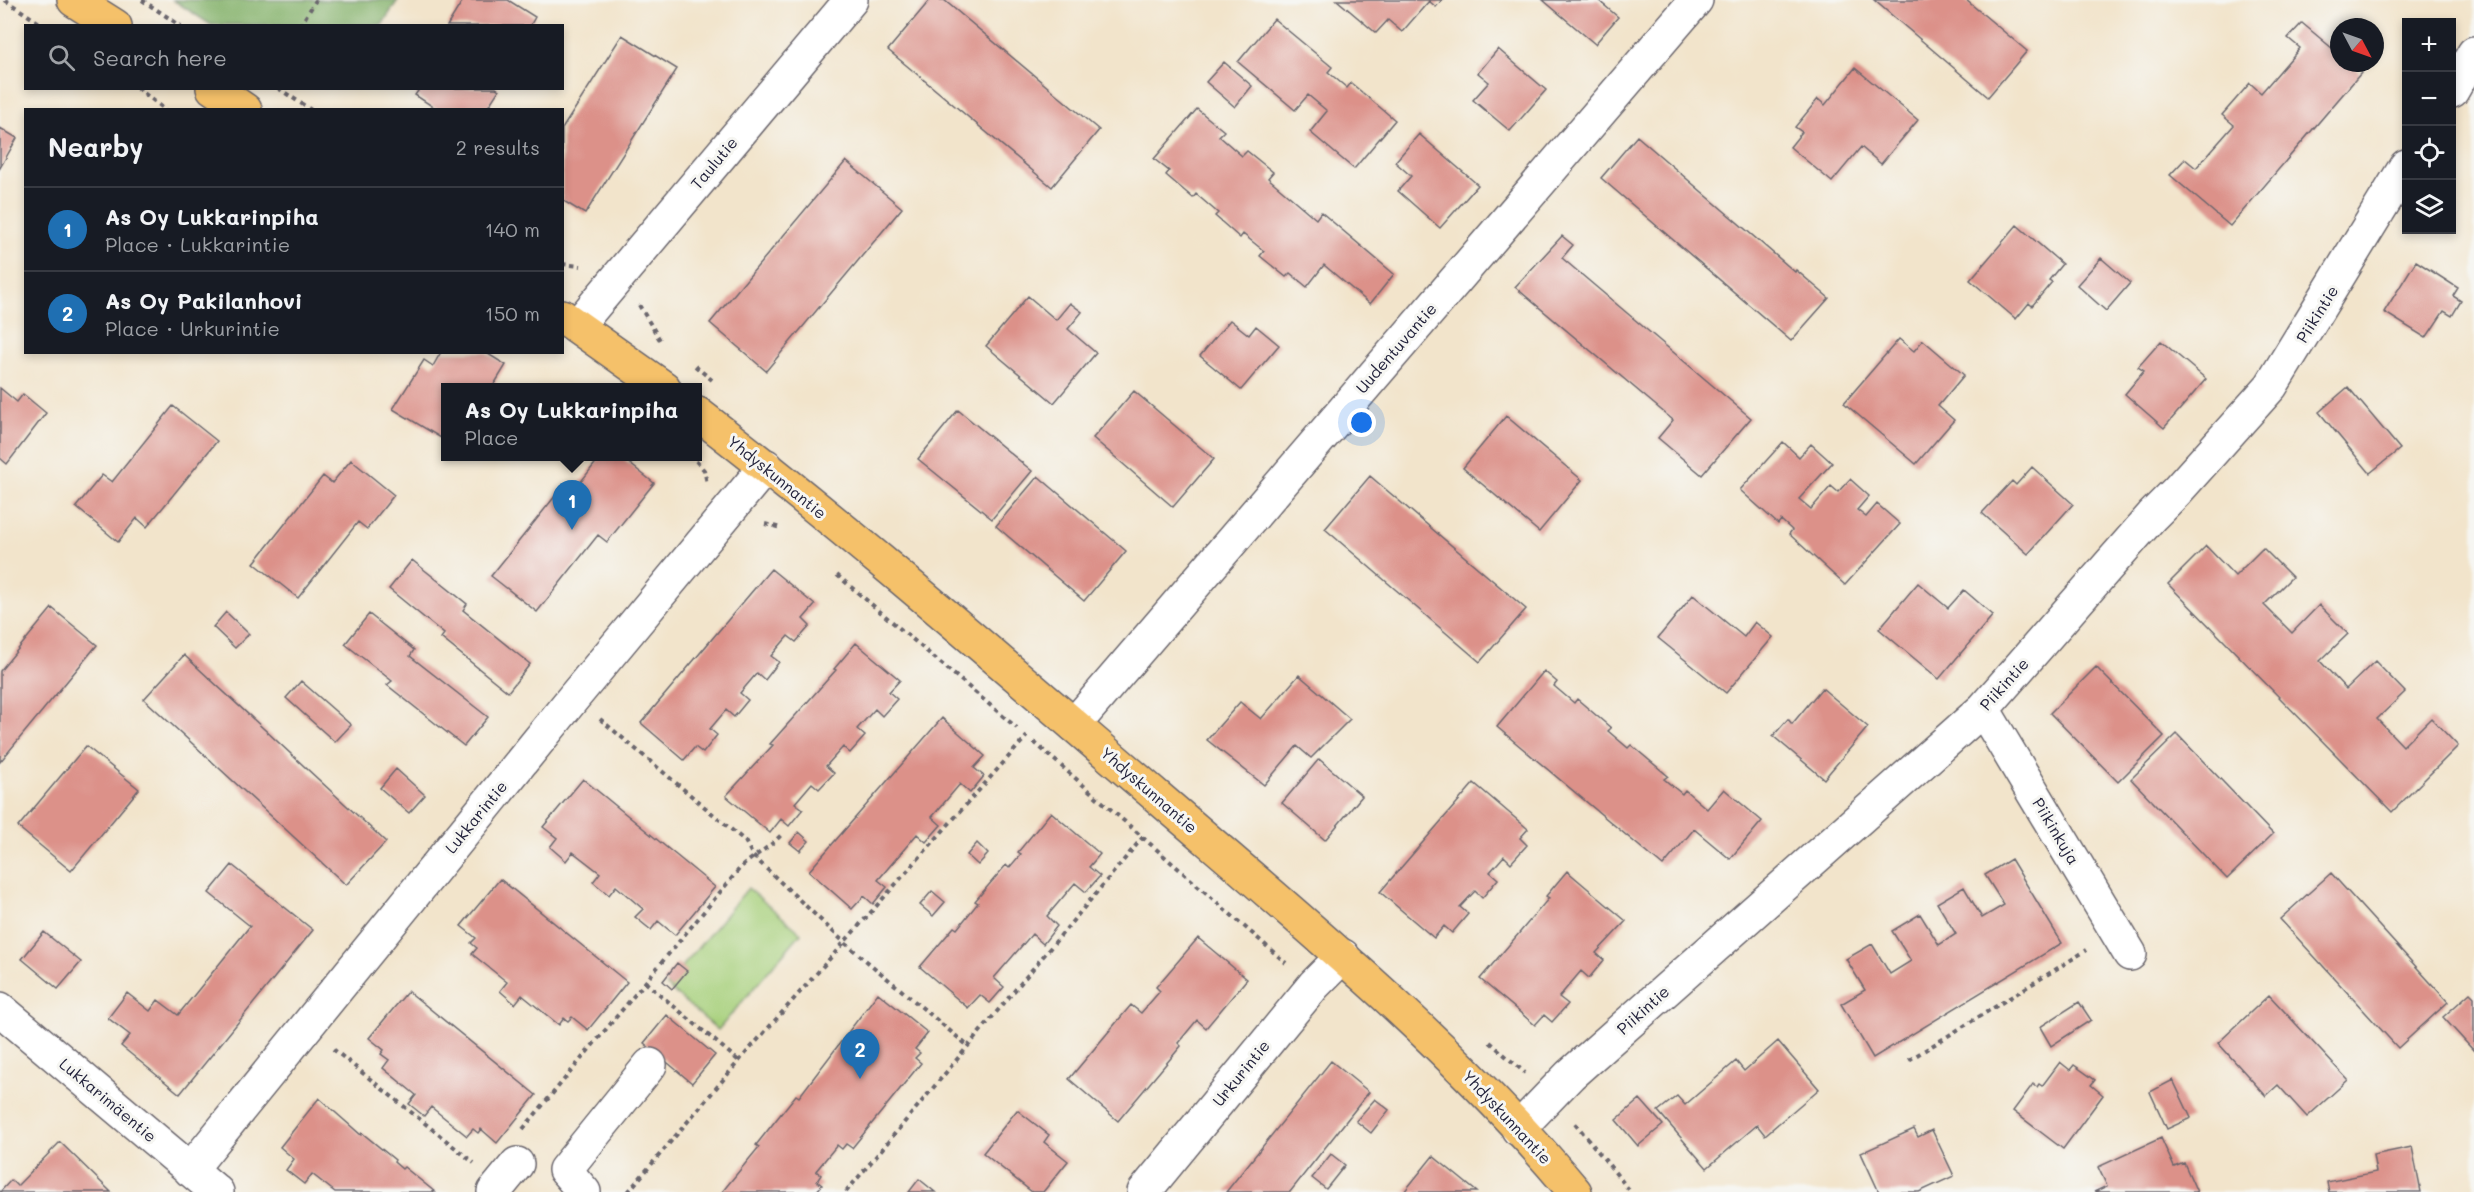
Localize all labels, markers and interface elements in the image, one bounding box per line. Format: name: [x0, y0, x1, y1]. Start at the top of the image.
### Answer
north arrow: [2330, 18, 2384, 72]
map controls: [2402, 18, 2456, 234]
button: +: [2402, 18, 2456, 72]
search box: [24, 24, 564, 90]
icon: search: [45, 41, 78, 74]
text: Search here: [93, 43, 227, 72]
button: −: [2402, 72, 2456, 126]
button: locate: [2402, 126, 2456, 180]
text: Nearby: [48, 130, 143, 164]
street label: Taulutie: [686, 132, 742, 193]
text: 2 results: [456, 134, 540, 160]
button: layers: [2402, 180, 2456, 234]
text: As Oy Lukkarinpiha: [105, 202, 319, 231]
text: 1: [63, 216, 72, 242]
text: 140 m: [485, 216, 540, 242]
text: Place · Lukkarintie: [105, 231, 290, 257]
street label: Piikintie: [2291, 281, 2342, 346]
text: As Oy Pakilanhovi: [105, 286, 302, 315]
street label: Uudentuvantie: [1351, 298, 1441, 397]
text: 2: [62, 300, 73, 326]
text: 150 m: [485, 300, 540, 326]
text: Place · Urkurintie: [105, 315, 280, 341]
popup: [441, 383, 702, 461]
text: As Oy Lukkarinpiha: [465, 395, 678, 424]
your location: [1347, 408, 1376, 437]
text: Place: [465, 424, 518, 450]
street label: Yhdyskunnantie: [724, 430, 831, 523]
pin: 1: [552, 480, 592, 530]
street label: Piikintie: [1975, 653, 2033, 714]
street label: Yhdyskunnantie: [1097, 742, 1202, 837]
street label: Lukkarintie: [440, 776, 511, 857]
street label: Piikinkuja: [2028, 793, 2085, 868]
street label: Piikintie: [1612, 981, 1673, 1039]
pin: 2: [840, 1030, 880, 1079]
street label: Urkurintie: [1207, 1035, 1274, 1110]
street label: Lukkarimäentie: [55, 1053, 161, 1146]
street label: Yhdyskunnantie: [1458, 1065, 1556, 1168]

